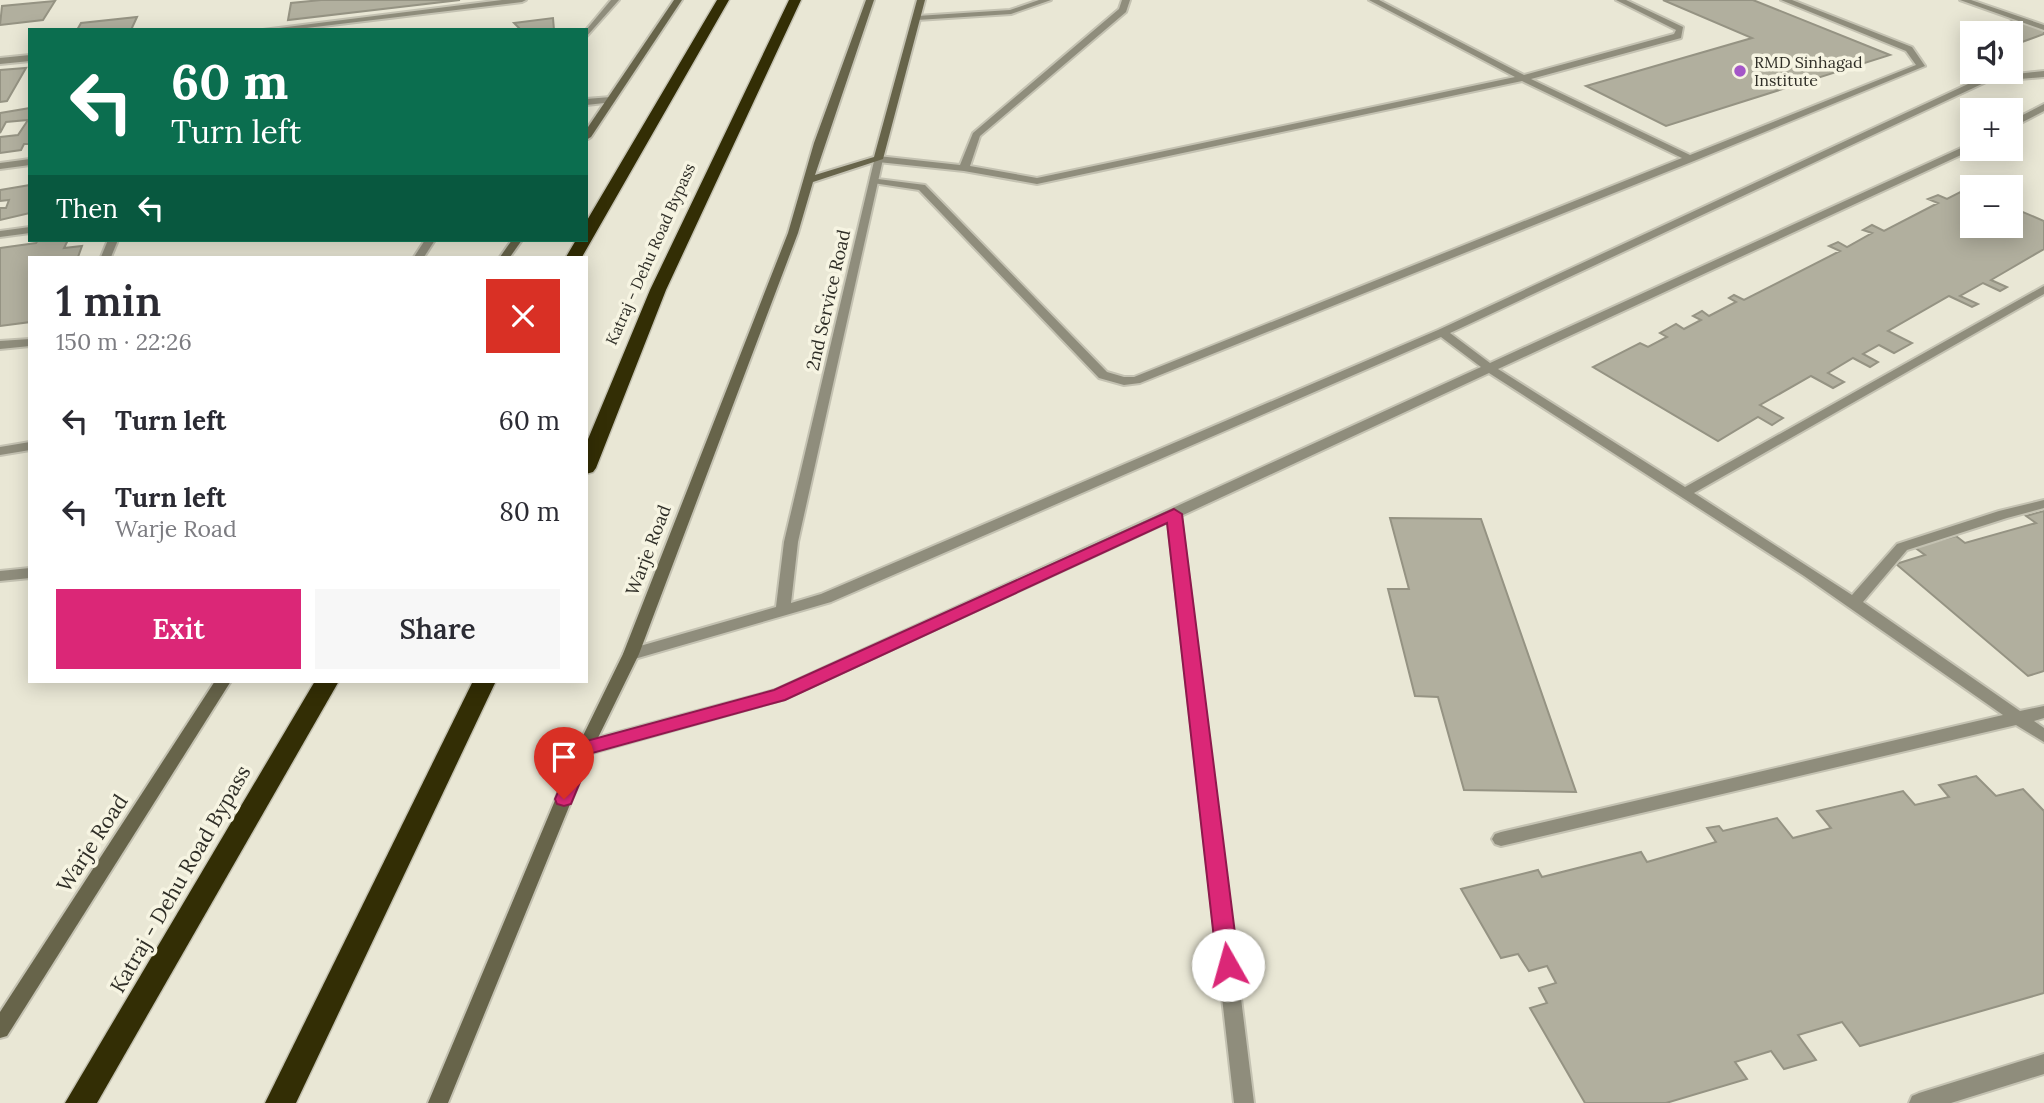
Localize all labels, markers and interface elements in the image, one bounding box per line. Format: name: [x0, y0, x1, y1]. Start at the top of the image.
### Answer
map controls: [1960, 21, 2023, 238]
button: sound: [1960, 21, 2023, 84]
text: 60 m: [171, 50, 288, 112]
place label: RMD Sinhagad Institute: [1754, 52, 1863, 90]
icon: left: [56, 56, 147, 147]
marker: RMD Sinhagad Institute: [1732, 63, 1748, 79]
button: +: [1960, 98, 2023, 161]
text: Turn left: [171, 111, 301, 152]
street label: Katraj - Dehu Road Bypass: [601, 160, 699, 348]
button: −: [1960, 175, 2023, 238]
icon: left: [132, 189, 170, 227]
text: Then: [56, 192, 118, 225]
street label: 2nd Service Road: [801, 227, 855, 373]
text: 1 min: [56, 274, 161, 328]
button: close: [486, 279, 560, 353]
text: 150 m · 22:26: [56, 327, 192, 356]
icon: left: [56, 402, 94, 440]
text: Turn left: [115, 404, 226, 437]
text: 60 m: [499, 404, 560, 437]
text: Turn left: [115, 481, 226, 514]
icon: left: [56, 493, 94, 531]
text: 80 m: [499, 495, 560, 528]
street label: Warje Road: [620, 501, 676, 599]
text: Warje Road: [115, 514, 237, 543]
button: Exit: [56, 589, 301, 669]
button: Share: [315, 589, 560, 669]
pin: [534, 727, 594, 799]
icon: arrive: [545, 738, 583, 776]
street label: Katraj - Dehu Road Bypass: [104, 760, 256, 998]
street label: Warje Road: [50, 789, 134, 897]
position arrow: [1191, 928, 1265, 1002]

